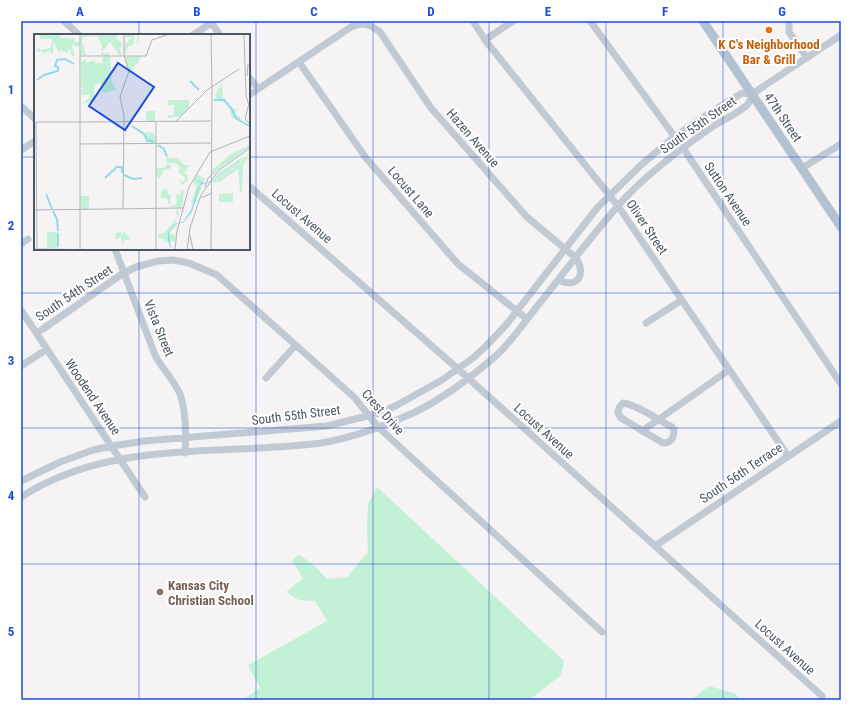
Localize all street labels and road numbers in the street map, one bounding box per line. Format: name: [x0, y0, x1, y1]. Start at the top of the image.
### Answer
street label: 47th Street: [761, 89, 805, 145]
street label: South 55th Street: [657, 93, 739, 157]
street label: Hazen Avenue: [443, 106, 503, 170]
street label: Sutton Avenue: [701, 159, 755, 229]
street label: Locust Lane: [385, 163, 437, 221]
street label: Locust Avenue: [269, 186, 335, 246]
street label: Oliver Street: [623, 197, 671, 257]
street label: South 54th Street: [33, 262, 115, 324]
street label: Vista Street: [141, 298, 177, 359]
street label: Woodend Avenue: [62, 356, 124, 438]
street label: Crest Drive: [359, 386, 407, 438]
street label: Locust Avenue: [511, 400, 577, 462]
street label: South 55th Street: [251, 402, 341, 428]
street label: South 56th Terrace: [697, 440, 785, 506]
street label: Locust Avenue: [752, 616, 818, 678]

